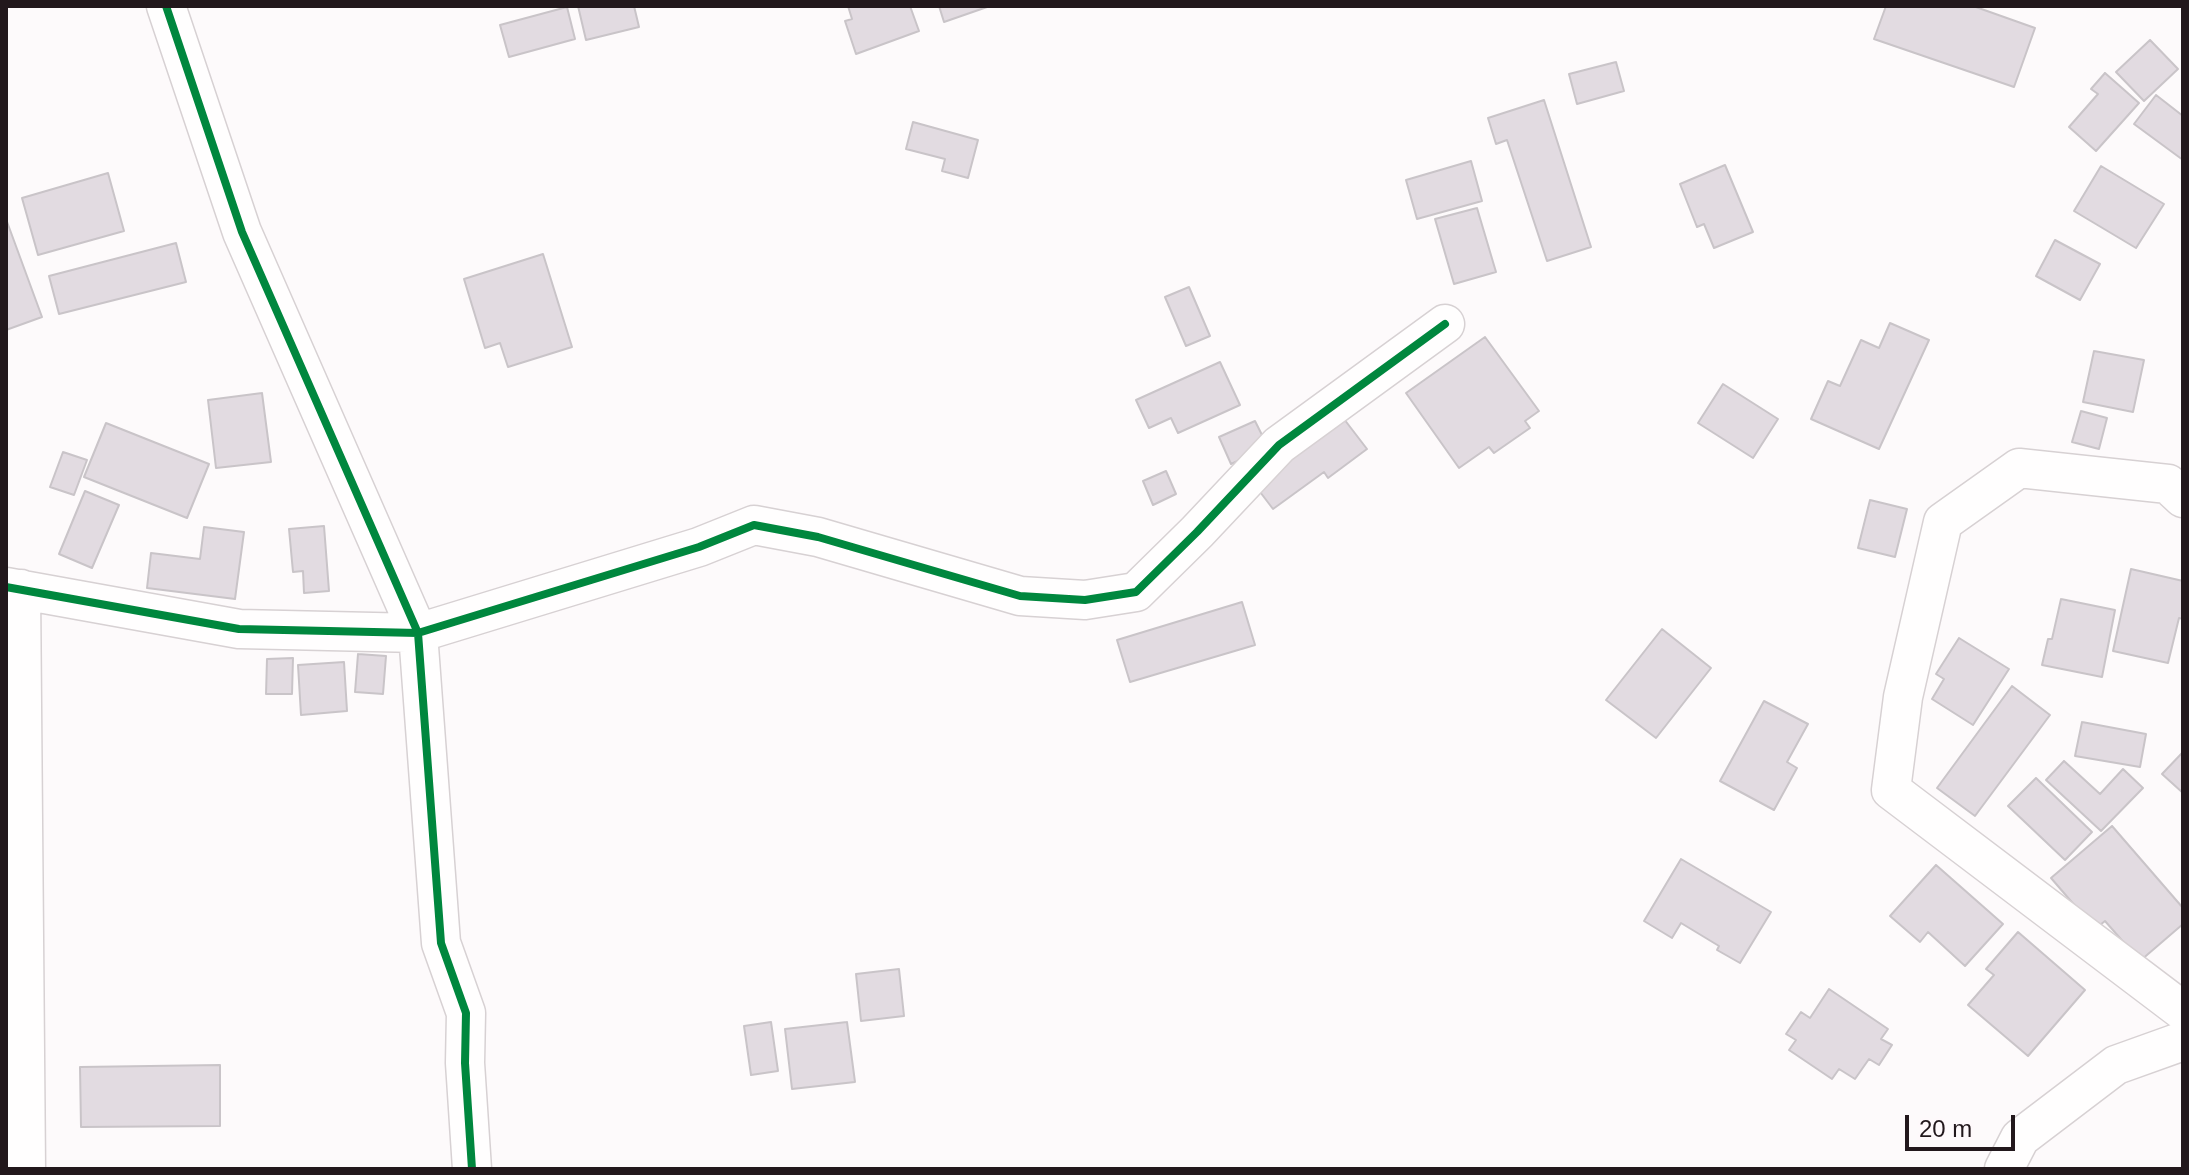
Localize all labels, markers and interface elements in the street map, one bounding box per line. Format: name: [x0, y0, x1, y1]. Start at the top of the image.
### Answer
scale bar: [1909, 1099, 2019, 1149]
text: 20 m: [1919, 1115, 1972, 1142]

